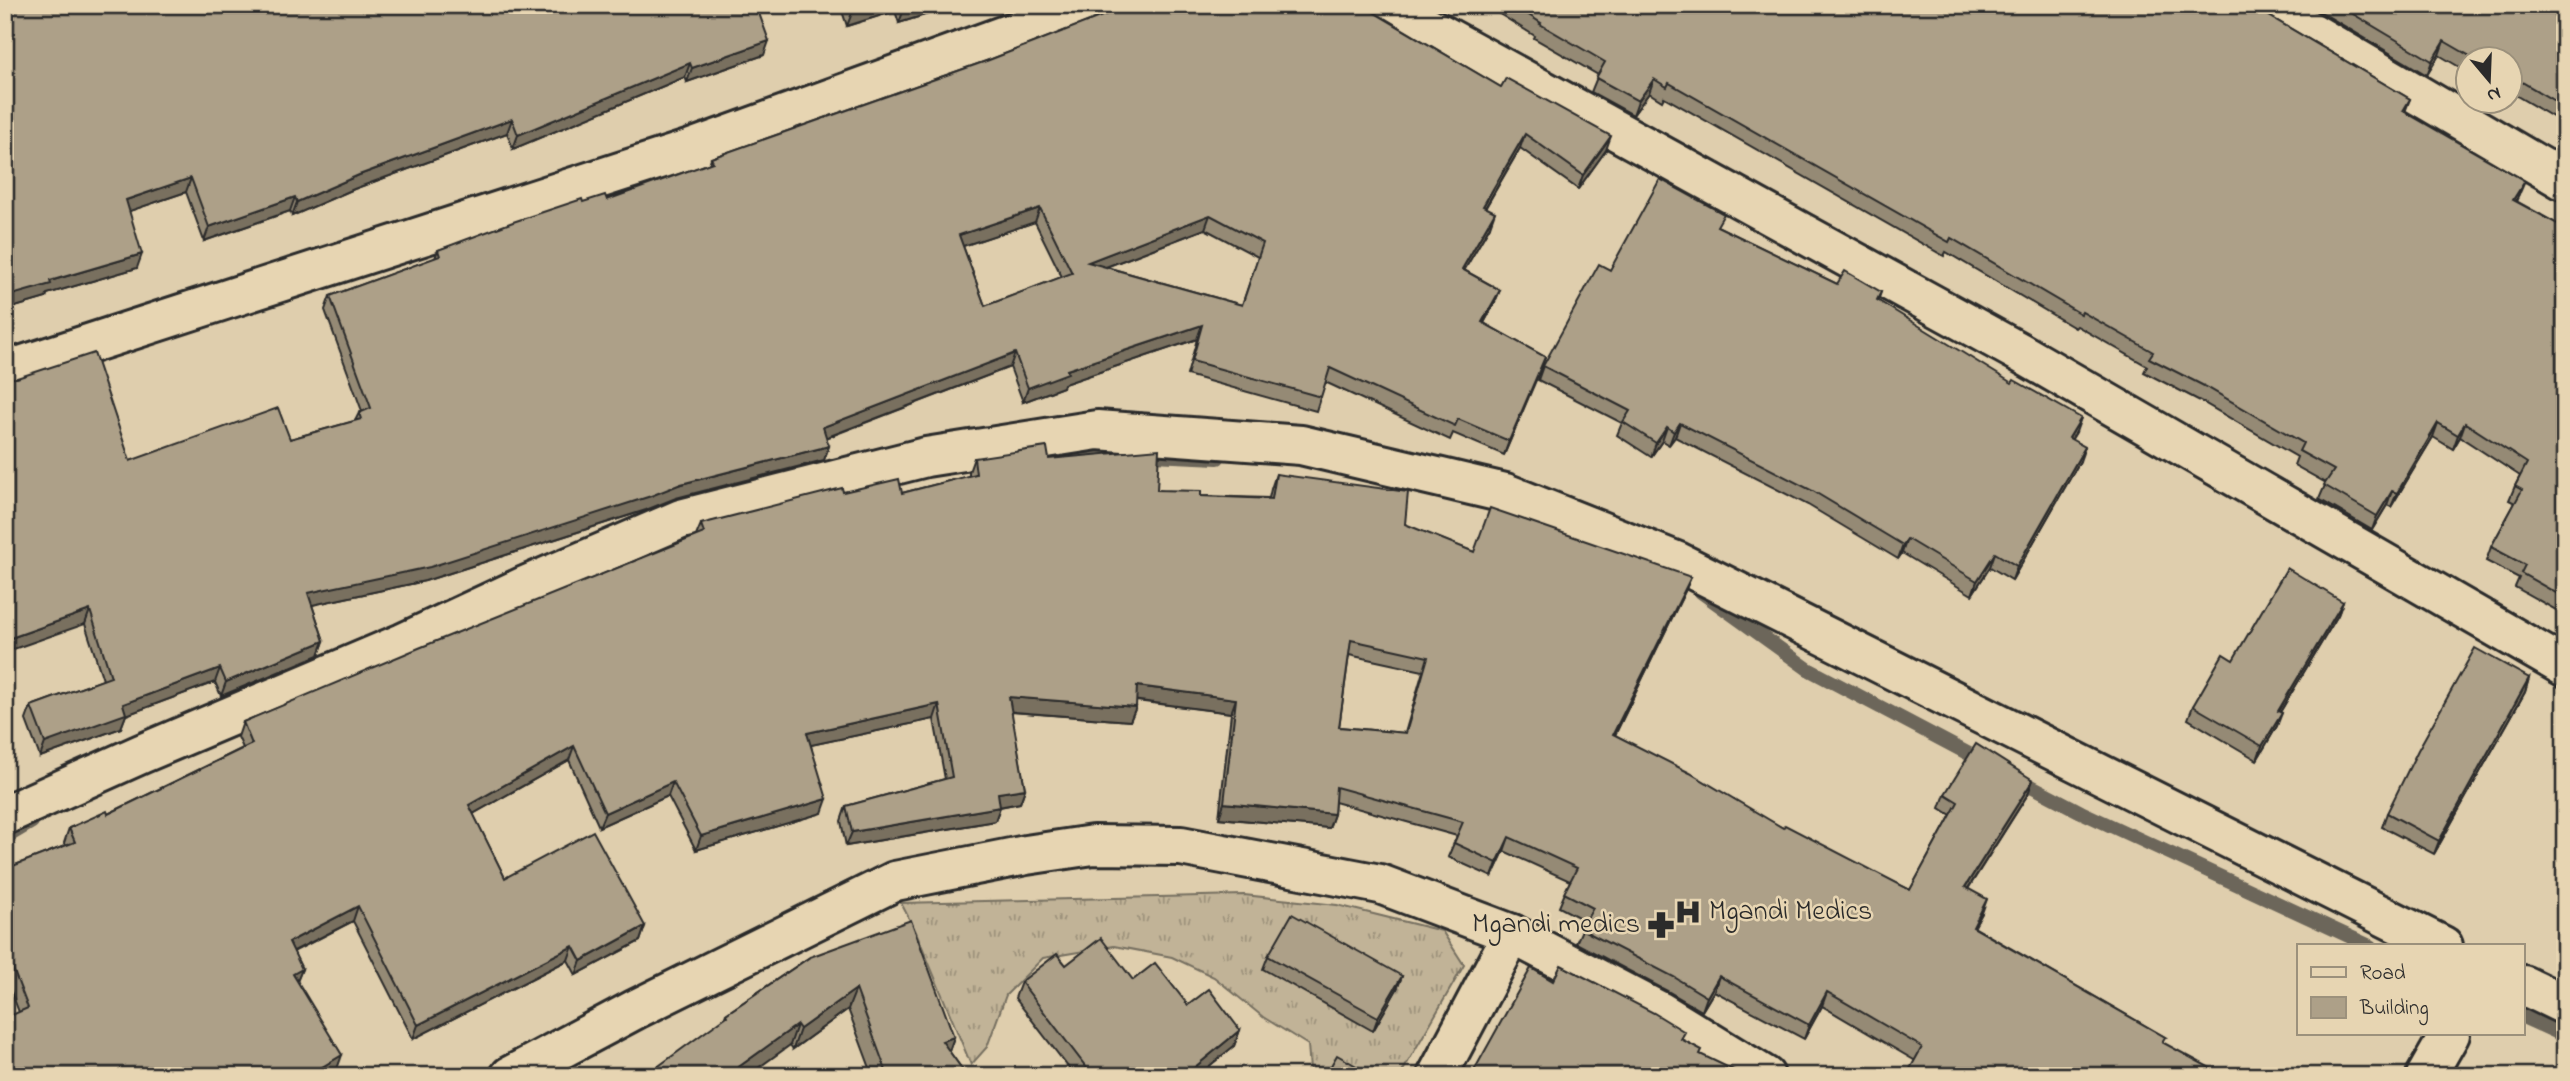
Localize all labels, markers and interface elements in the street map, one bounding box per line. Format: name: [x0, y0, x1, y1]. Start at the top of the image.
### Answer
north arrow: [2454, 46, 2524, 116]
text: N: [2483, 79, 2504, 109]
place label: Mgandi Medics: [1709, 892, 1872, 933]
hospital icon: Mgandi Medics: [1673, 897, 1703, 927]
place label: Mgandi medics: [1472, 905, 1640, 946]
pharmacy icon: Mgandi medics: [1646, 910, 1676, 940]
legend: [2297, 944, 2524, 1036]
text: Road: [2360, 959, 2406, 989]
text: Building: [2359, 994, 2429, 1026]

